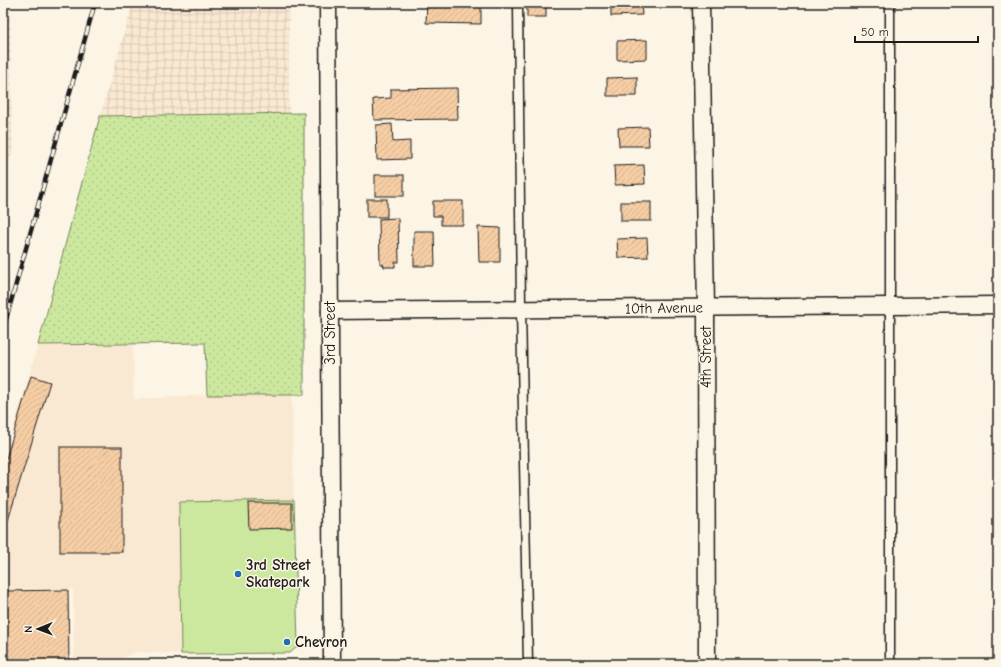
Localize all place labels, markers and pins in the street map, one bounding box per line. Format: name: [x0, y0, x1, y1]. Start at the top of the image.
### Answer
place label: 3rd Street Skatepark: [246, 556, 312, 591]
marker: 3rd Street Skatepark: [233, 569, 243, 579]
place label: Chevron: [295, 633, 347, 651]
marker: Chevron: [282, 637, 292, 647]

